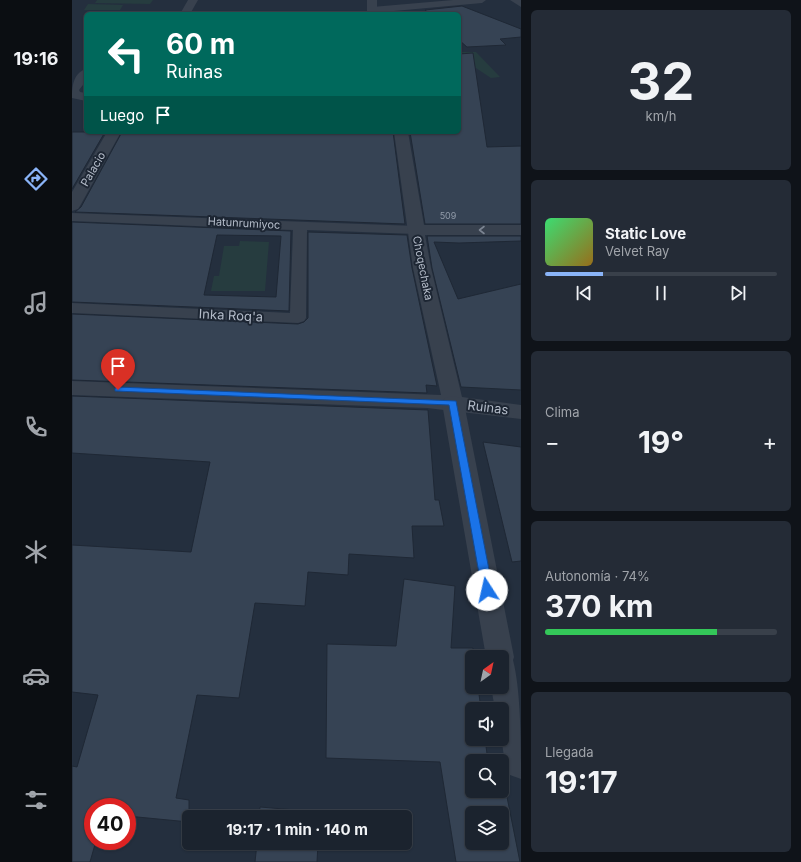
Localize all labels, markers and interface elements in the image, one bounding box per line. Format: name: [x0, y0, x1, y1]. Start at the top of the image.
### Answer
text: 60 m: [166, 27, 235, 61]
icon: left: [100, 28, 152, 80]
text: 19:16: [14, 48, 58, 69]
text: 32: [628, 50, 694, 113]
text: Ruinas: [166, 61, 223, 82]
icon: arrive: [152, 104, 174, 126]
text: Luego: [100, 106, 144, 125]
text: km/h: [646, 108, 676, 124]
street label: Palacio: [78, 149, 109, 189]
icon: directions: [22, 165, 50, 193]
house number: 509: [440, 210, 457, 221]
street label: Hatunrumiyoc: [207, 214, 281, 232]
text: Static Love: [605, 224, 686, 243]
one-way arrow: [479, 226, 485, 234]
street label: Choqechaka: [410, 235, 436, 301]
text: Velvet Ray: [605, 243, 669, 259]
icon: previous: [573, 282, 595, 304]
icon: pause: [650, 282, 672, 304]
icon: next: [727, 282, 749, 304]
icon: music: [22, 289, 50, 317]
street label: Inka Roq'a: [198, 305, 264, 325]
pin: [101, 349, 135, 390]
icon: arrive: [107, 355, 129, 377]
street label: Ruinas: [467, 397, 509, 417]
text: Clima: [545, 404, 579, 420]
icon: phone: [22, 413, 50, 441]
text: 19°: [638, 424, 684, 460]
text: −: [545, 429, 560, 455]
text: +: [762, 429, 777, 455]
icon: climate: [22, 538, 50, 566]
text: Autonomía · 74%: [545, 568, 650, 584]
position arrow: [466, 569, 508, 611]
text: 370 km: [545, 588, 653, 624]
north arrow: [465, 650, 509, 694]
map controls: [465, 650, 509, 850]
icon: car: [22, 662, 50, 690]
button: sound: [465, 702, 509, 746]
text: Llegada: [545, 744, 594, 760]
button: search: [465, 754, 509, 798]
text: 19:17: [545, 764, 618, 800]
icon: filters: [22, 786, 50, 814]
speed limit sign: 40: [84, 798, 136, 850]
button: layers: [465, 806, 509, 850]
text: 19:17 · 1 min · 140 m: [226, 820, 368, 839]

